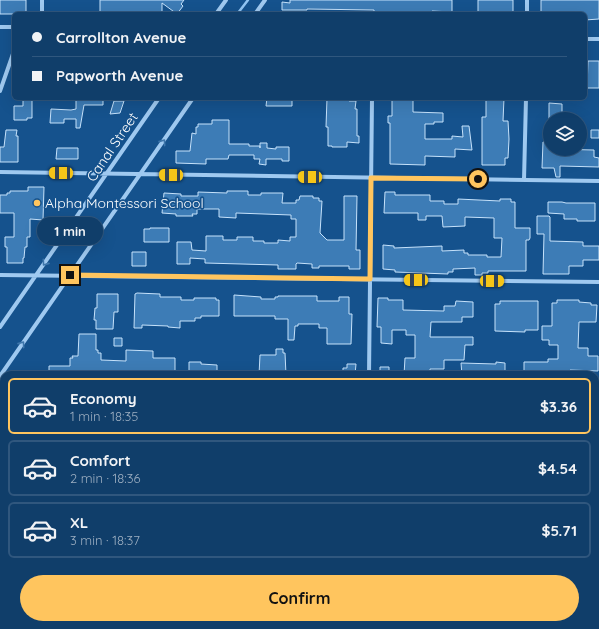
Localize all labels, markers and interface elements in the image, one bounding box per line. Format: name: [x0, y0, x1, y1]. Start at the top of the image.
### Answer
text: Carrollton Avenue: [56, 28, 186, 47]
text: Papworth Avenue: [56, 66, 183, 85]
street label: Canal Street: [82, 109, 142, 185]
map controls: [543, 112, 587, 156]
button: layers: [543, 112, 587, 156]
one-way arrow: [158, 139, 165, 146]
car: [49, 167, 73, 179]
car: [159, 169, 183, 181]
route start: [469, 170, 487, 188]
car: [298, 171, 322, 183]
place label: Alpha Montessori School: [45, 194, 204, 212]
marker: Alpha Montessori School: [32, 198, 42, 208]
callout: 1 min: [37, 217, 103, 245]
text: 1 min: [54, 223, 86, 239]
one-way arrow: [43, 259, 50, 266]
route end: [61, 266, 79, 284]
car: [404, 274, 428, 286]
car: [480, 275, 504, 287]
one-way arrow: [17, 341, 25, 348]
icon: car: [22, 388, 58, 424]
text: Economy: [70, 389, 137, 408]
text: $3.36: [540, 397, 577, 416]
text: 1 min · 18:35: [70, 408, 138, 424]
icon: car: [22, 450, 58, 486]
text: Comfort: [70, 451, 131, 470]
text: $4.54: [538, 459, 577, 478]
text: 2 min · 18:36: [70, 470, 141, 486]
icon: car: [22, 512, 58, 548]
text: XL: [70, 513, 88, 532]
text: $5.71: [542, 521, 577, 540]
text: 3 min · 18:37: [70, 532, 140, 548]
button: Confirm: [20, 575, 579, 621]

